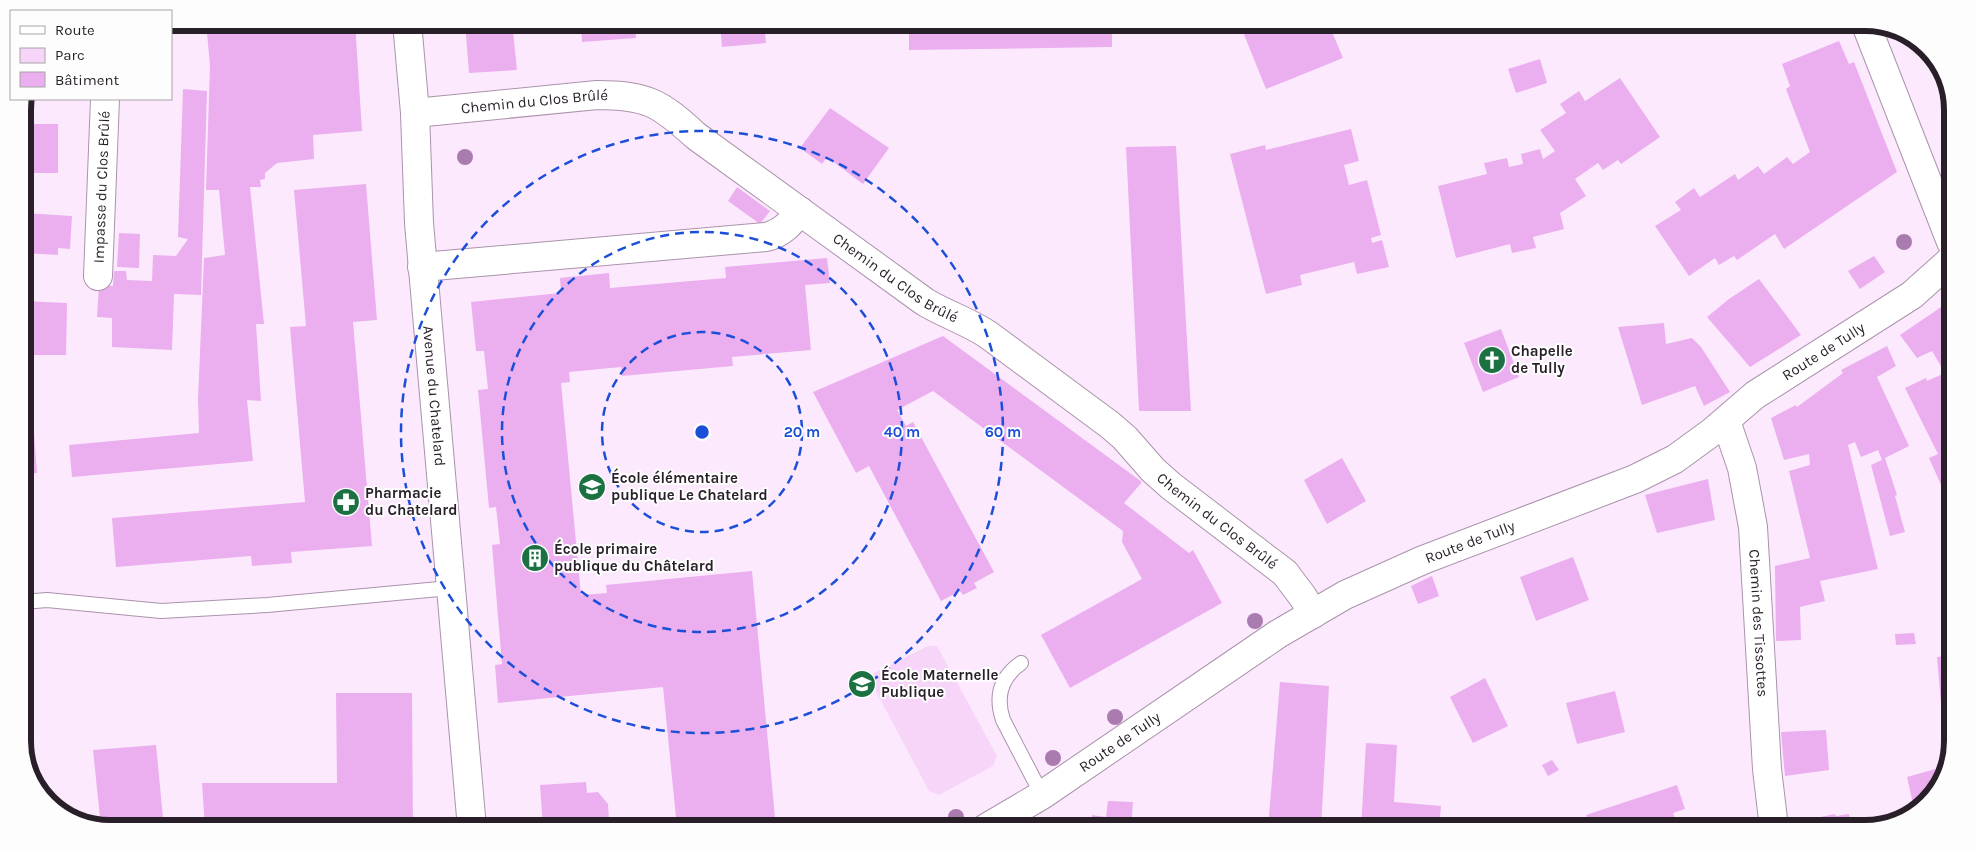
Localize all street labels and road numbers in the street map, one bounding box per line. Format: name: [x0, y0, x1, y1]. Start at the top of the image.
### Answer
street label: Chemin du Clos Brûlé: [460, 86, 608, 117]
street label: Impasse du Clos Brûlé: [90, 110, 114, 264]
street label: Chemin du Clos Brûlé: [829, 229, 961, 326]
street label: Route de Tully: [1779, 318, 1868, 384]
street label: Avenue du Chatelard: [419, 325, 449, 467]
street label: Chemin du Clos Brûlé: [1153, 469, 1281, 573]
street label: Route de Tully: [1423, 517, 1517, 567]
street label: Chemin des Tissottes: [1745, 549, 1772, 698]
street label: Route de Tully: [1076, 708, 1164, 776]

